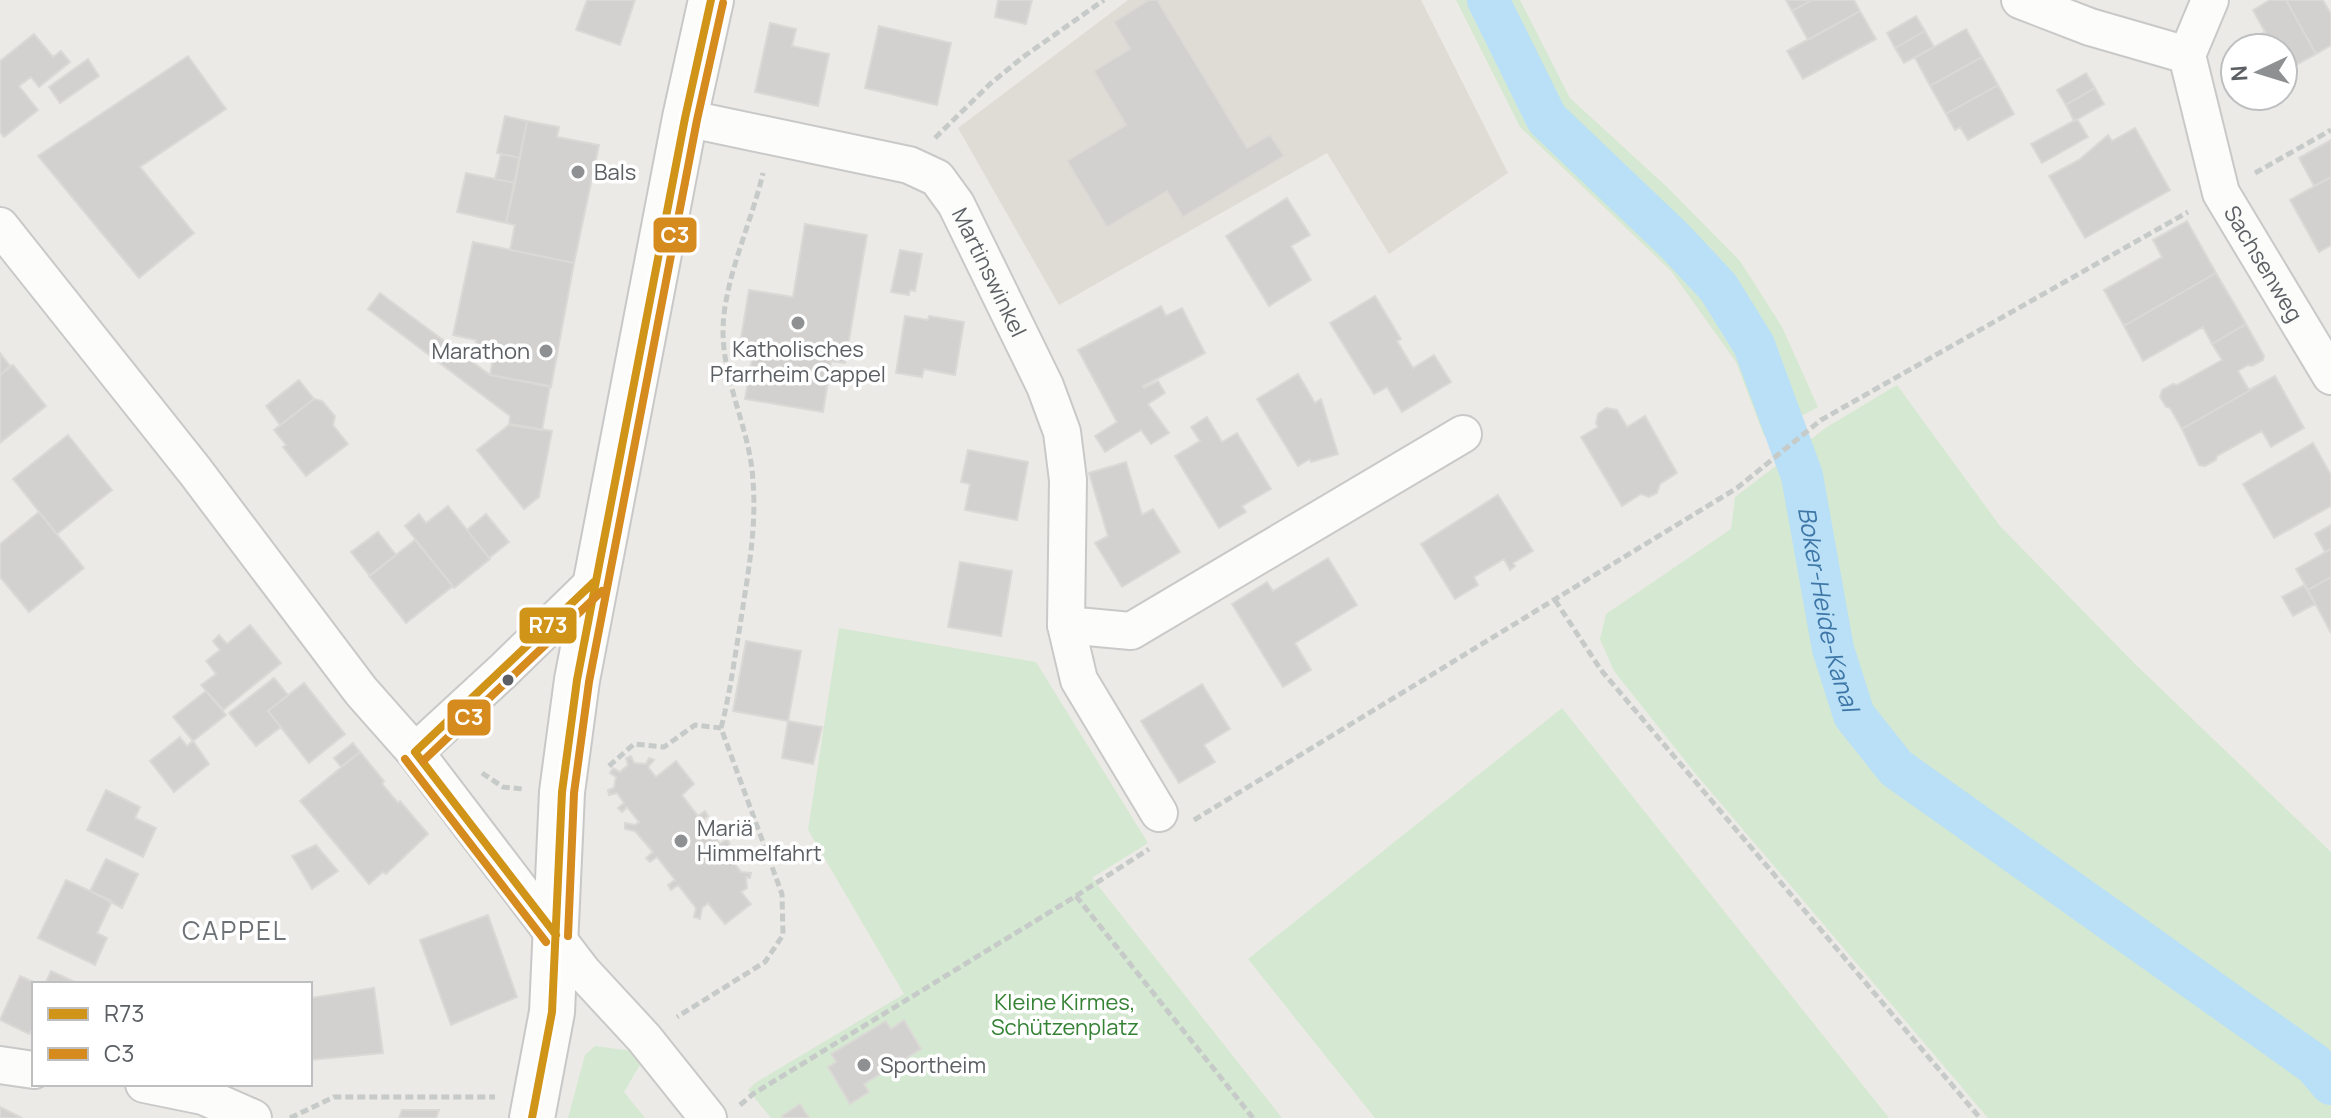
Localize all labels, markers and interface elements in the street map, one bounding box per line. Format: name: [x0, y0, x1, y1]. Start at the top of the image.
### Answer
north arrow: [2219, 32, 2299, 112]
text: N: [2224, 64, 2255, 82]
place label: Bals: [594, 157, 636, 187]
marker: Bals: [569, 163, 587, 181]
street label: Sachsenweg: [2217, 200, 2310, 327]
street label: Martinswinkel: [945, 203, 1034, 342]
line badge: C3: [652, 216, 698, 254]
text: C3: [660, 220, 690, 250]
marker: Katholisches Pfarrheim Cappel: [789, 314, 807, 332]
place label: Katholisches Pfarrheim Cappel: [710, 334, 886, 389]
place label: Marathon: [432, 336, 530, 366]
marker: Marathon: [537, 342, 555, 360]
water label: Boker-Heide-Kanal: [1791, 504, 1869, 718]
line badge: R73: [518, 606, 578, 645]
text: R73: [528, 610, 568, 640]
unlabelled marker: [500, 672, 516, 688]
line badge: C3: [446, 698, 492, 737]
text: C3: [454, 702, 484, 732]
place label: Mariä Himmelfahrt: [697, 813, 822, 868]
marker: Mariä Himmelfahrt: [672, 832, 690, 850]
district label: CAPPEL: [182, 912, 288, 948]
legend: [32, 982, 312, 1086]
park label: Kleine Kirmes, Schützenplatz: [991, 987, 1139, 1042]
text: R73: [104, 996, 144, 1029]
text: C3: [104, 1036, 134, 1069]
place label: Sportheim: [880, 1050, 986, 1080]
marker: Sportheim: [855, 1056, 873, 1074]

